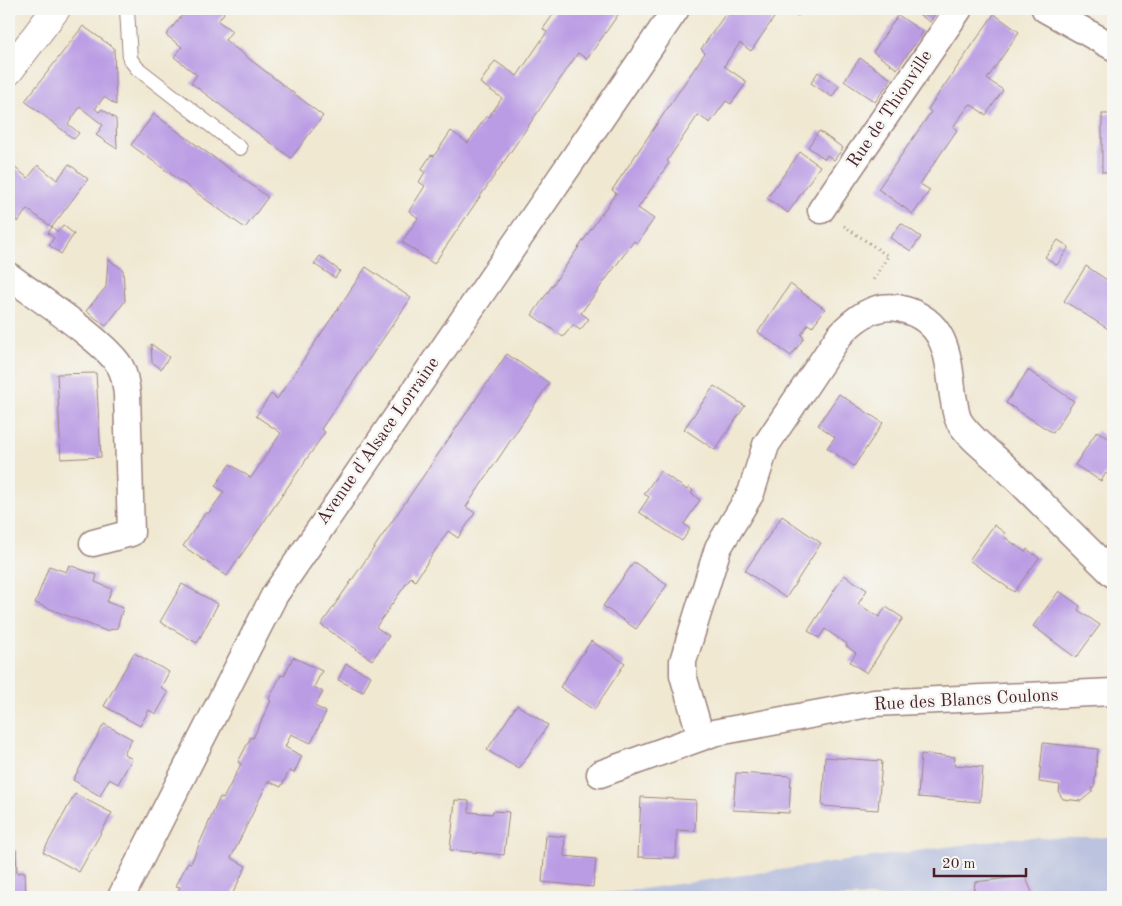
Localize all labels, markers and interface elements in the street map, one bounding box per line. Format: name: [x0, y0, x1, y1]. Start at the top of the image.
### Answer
street label: Rue de Thionville: [844, 47, 936, 171]
street label: Avenue d'Alsace Lorraine: [313, 354, 443, 528]
street label: Rue des Blancs Coulons: [873, 686, 1059, 714]
scale bar: [934, 846, 1027, 878]
text: 20 m: [942, 857, 976, 872]

